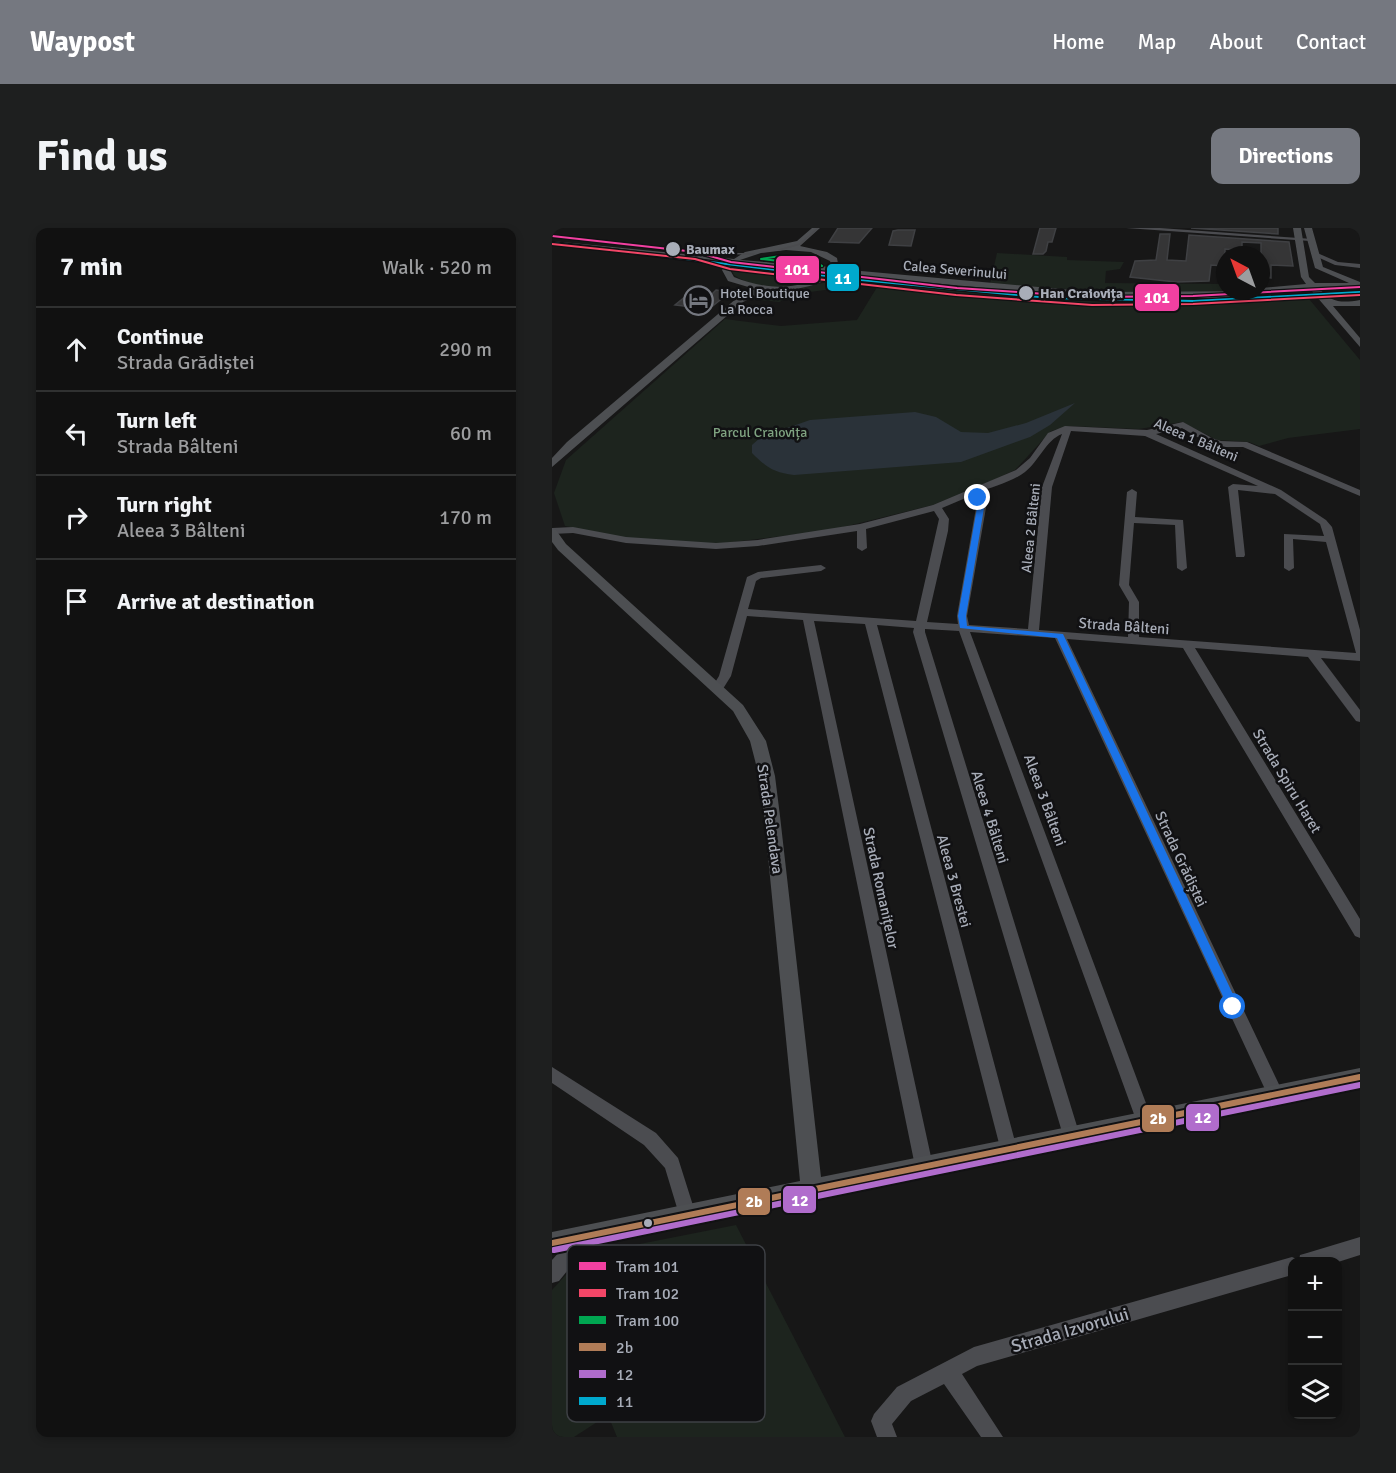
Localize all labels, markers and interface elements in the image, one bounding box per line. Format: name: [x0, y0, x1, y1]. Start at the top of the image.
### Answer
text: Waypost: [30, 25, 135, 59]
text: Home: [1052, 29, 1105, 55]
text: Map: [1138, 29, 1176, 55]
text: About: [1209, 29, 1263, 55]
text: Contact: [1296, 29, 1366, 55]
button: Directions: [1211, 128, 1360, 184]
text: Find us: [36, 131, 167, 182]
marker: Baumax: [664, 240, 682, 258]
place label: Baumax: [686, 241, 735, 258]
north arrow: [1216, 246, 1270, 300]
text: 7 min: [60, 251, 123, 283]
text: Walk · 520 m: [382, 255, 492, 280]
line badge: 101: [775, 255, 820, 284]
street label: Calea Severinului: [902, 257, 1008, 283]
text: 101: [784, 260, 810, 280]
line badge: 11: [826, 263, 860, 292]
text: 11: [834, 269, 852, 289]
line badge: 101: [1134, 283, 1180, 312]
marker: Han Craiovița: [1017, 284, 1035, 302]
hotel icon: Hotel Boutique La Rocca: [683, 285, 715, 317]
place label: Hotel Boutique La Rocca: [720, 285, 810, 318]
place label: Han Craiovița: [1040, 285, 1123, 302]
text: 101: [1144, 288, 1170, 308]
text: Continue: [117, 323, 204, 350]
icon: ahead: [60, 333, 93, 366]
text: 290 m: [439, 337, 492, 362]
text: Strada Grădiștei: [117, 350, 255, 375]
text: Turn left: [117, 407, 197, 434]
street label: Aleea 1 Bâlteni: [1151, 415, 1241, 465]
icon: left: [60, 417, 93, 450]
text: 60 m: [450, 421, 492, 446]
park label: Parcul Craiovița: [713, 424, 807, 441]
text: Strada Bâlteni: [117, 434, 238, 459]
street label: Aleea 2 Bâlteni: [1018, 482, 1044, 574]
route end: [964, 484, 990, 510]
text: Turn right: [117, 491, 212, 518]
icon: right: [60, 501, 93, 534]
text: 170 m: [439, 505, 492, 530]
text: Aleea 3 Bâlteni: [117, 518, 245, 543]
icon: arrive: [60, 585, 93, 618]
text: Arrive at destination: [117, 588, 314, 615]
street label: Strada Bâlteni: [1078, 614, 1170, 638]
street label: Strada Spiru Haret: [1249, 726, 1325, 836]
street label: Aleea 3 Bâlteni: [1020, 752, 1070, 848]
street label: Strada Pelendava: [753, 763, 787, 875]
street label: Aleea 4 Bâlteni: [967, 768, 1013, 866]
street label: Strada Grădiștei: [1151, 808, 1211, 910]
street label: Strada Romanițelor: [858, 826, 903, 951]
street label: Aleea 3 Brestei: [933, 833, 975, 929]
route start: [1219, 993, 1245, 1019]
line badge: 12: [1185, 1103, 1220, 1132]
line badge: 2b: [1141, 1104, 1175, 1133]
text: 12: [1194, 1108, 1212, 1128]
text: 2b: [1149, 1109, 1167, 1129]
line badge: 12: [782, 1185, 817, 1214]
line badge: 2b: [737, 1187, 771, 1216]
text: 12: [791, 1191, 809, 1211]
text: 2b: [745, 1192, 763, 1212]
unlabelled marker: [642, 1217, 654, 1229]
legend: [567, 1245, 765, 1422]
text: Tram 101: [616, 1257, 679, 1277]
map controls: [1288, 1257, 1342, 1419]
button: +: [1288, 1257, 1342, 1311]
text: Tram 102: [616, 1284, 679, 1304]
street label: Strada Izvorului: [1009, 1303, 1131, 1357]
text: Tram 100: [616, 1311, 679, 1331]
button: −: [1288, 1311, 1342, 1365]
text: 2b: [616, 1338, 633, 1358]
text: 12: [616, 1365, 633, 1385]
button: layers: [1288, 1365, 1342, 1419]
text: 11: [616, 1392, 633, 1412]

